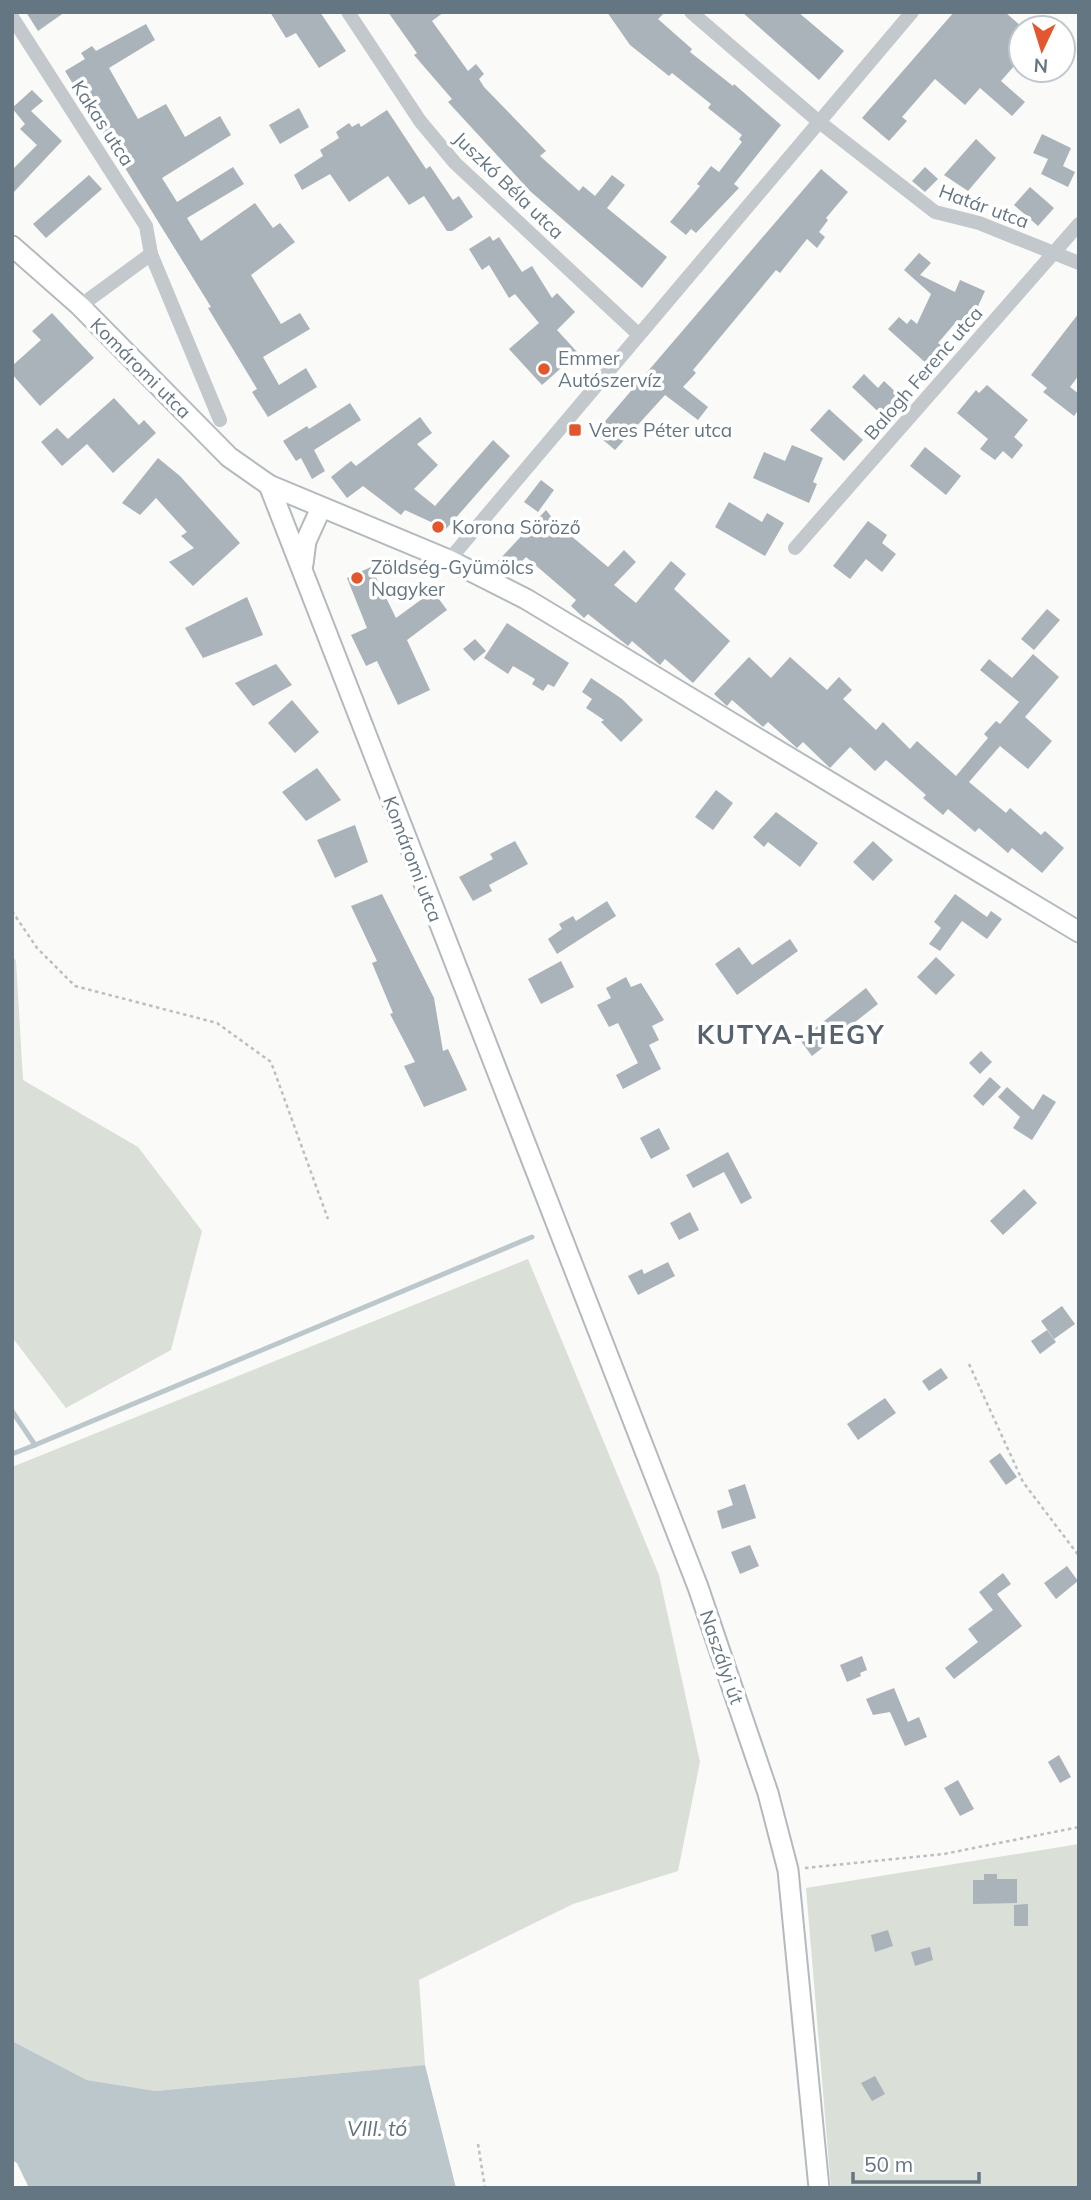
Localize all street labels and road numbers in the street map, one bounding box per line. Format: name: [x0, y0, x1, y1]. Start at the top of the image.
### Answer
street label: Kakas utca: [66, 76, 140, 170]
street label: Juszkó Béla utca: [449, 126, 569, 244]
street label: Határ utca: [936, 179, 1032, 233]
street label: Balogh Ferenc utca: [859, 301, 987, 445]
street label: Komáromi utca: [86, 313, 196, 423]
street label: Komáromi utca: [378, 793, 448, 925]
street label: Naszályi út: [695, 1607, 749, 1708]

